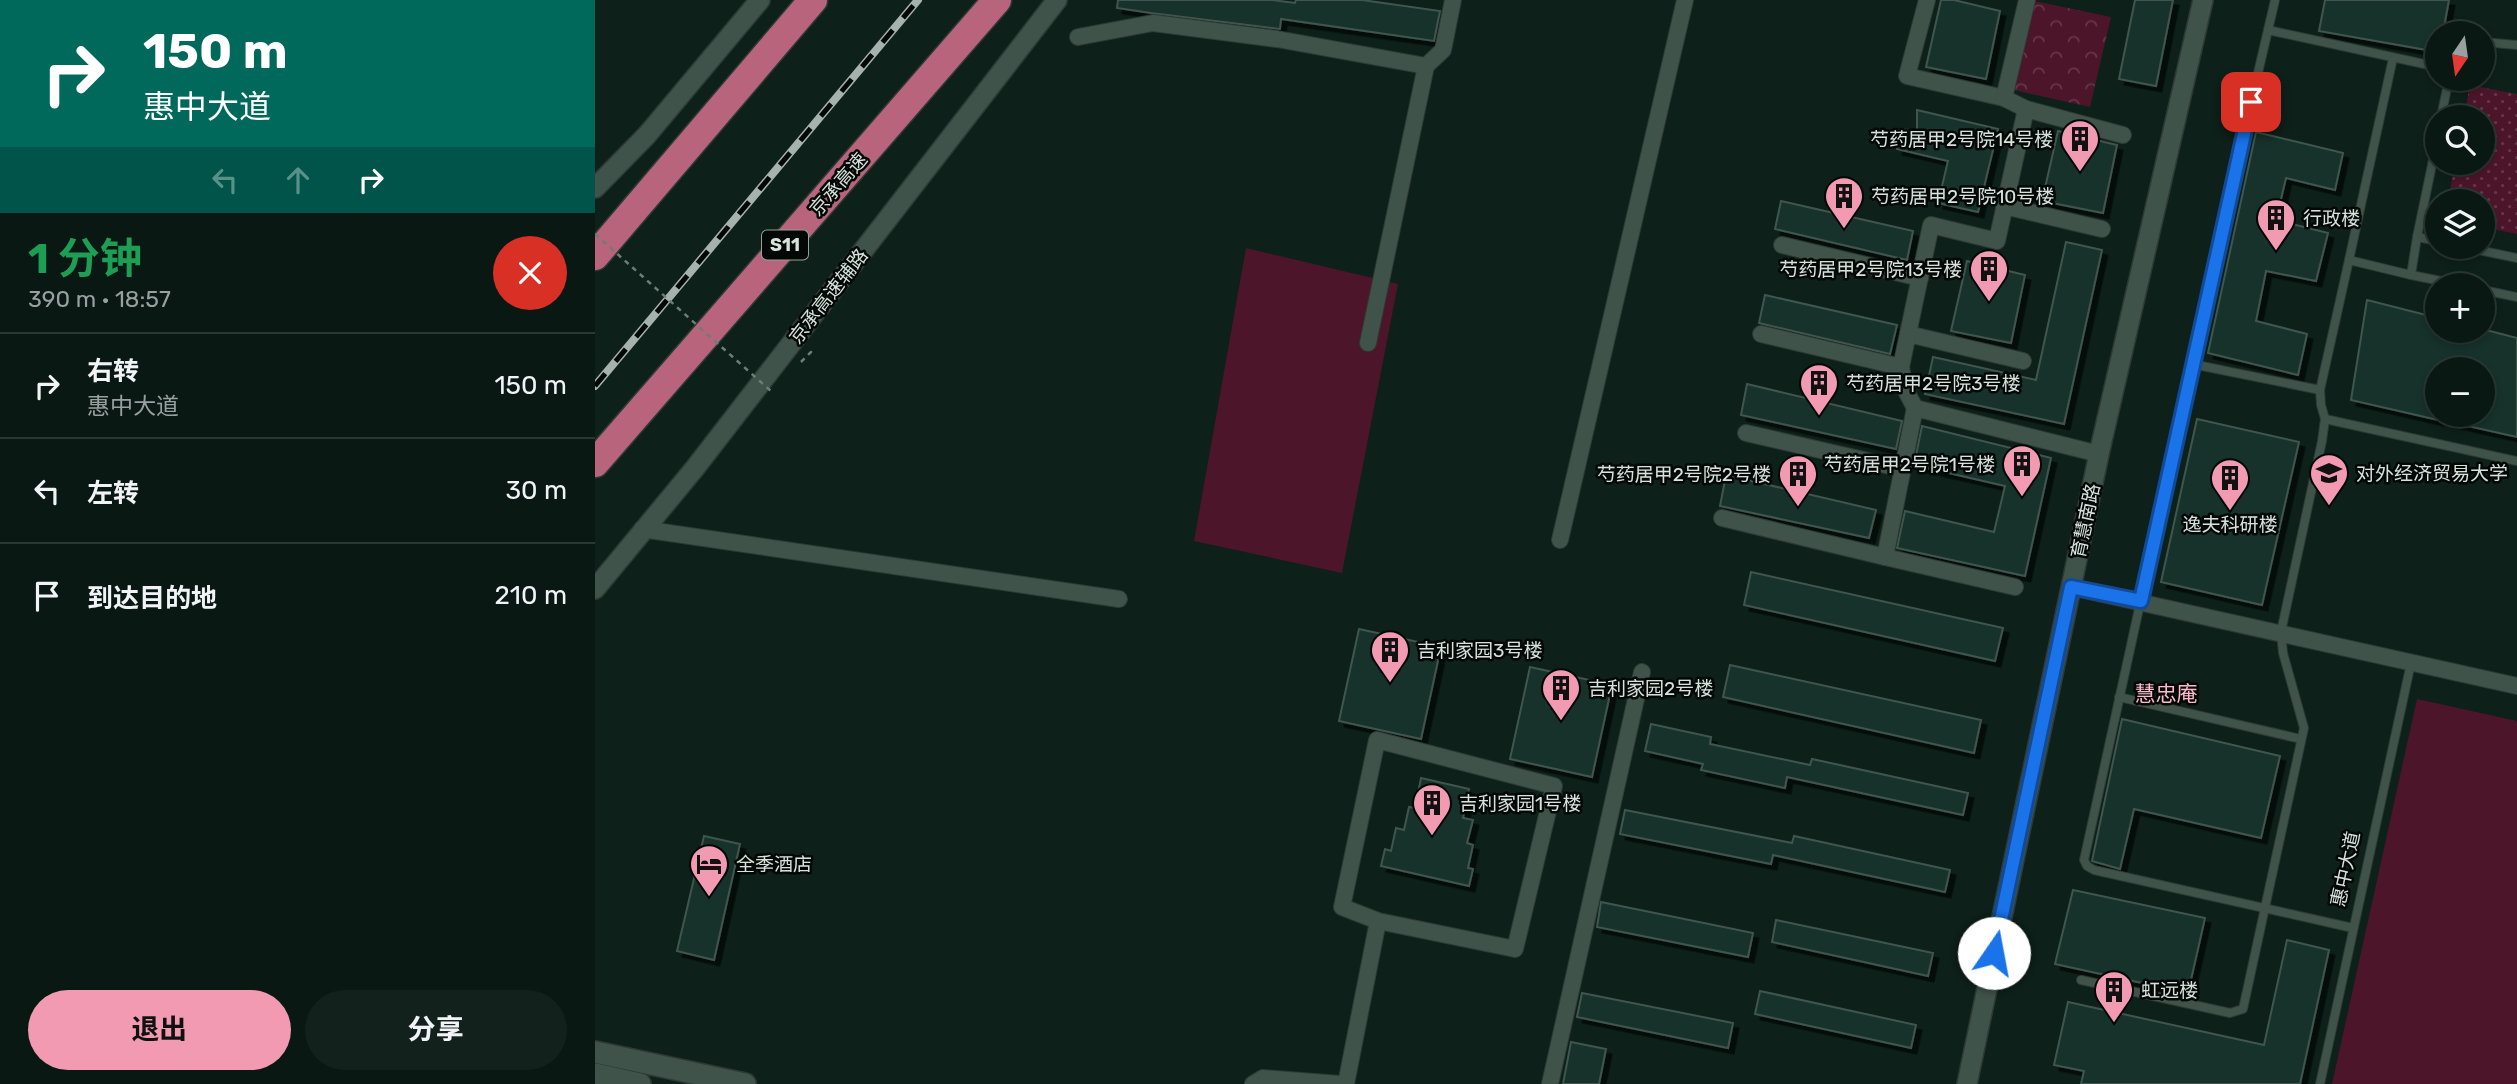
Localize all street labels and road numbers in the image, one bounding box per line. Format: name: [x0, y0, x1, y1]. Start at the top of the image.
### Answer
street label: 京承高速: [805, 148, 872, 221]
road number: S11: [762, 230, 808, 260]
street label: 京承高速辅路: [784, 244, 873, 348]
street label: 育慧南路: [2066, 482, 2105, 561]
street label: 惠中大道: [2326, 830, 2365, 909]

